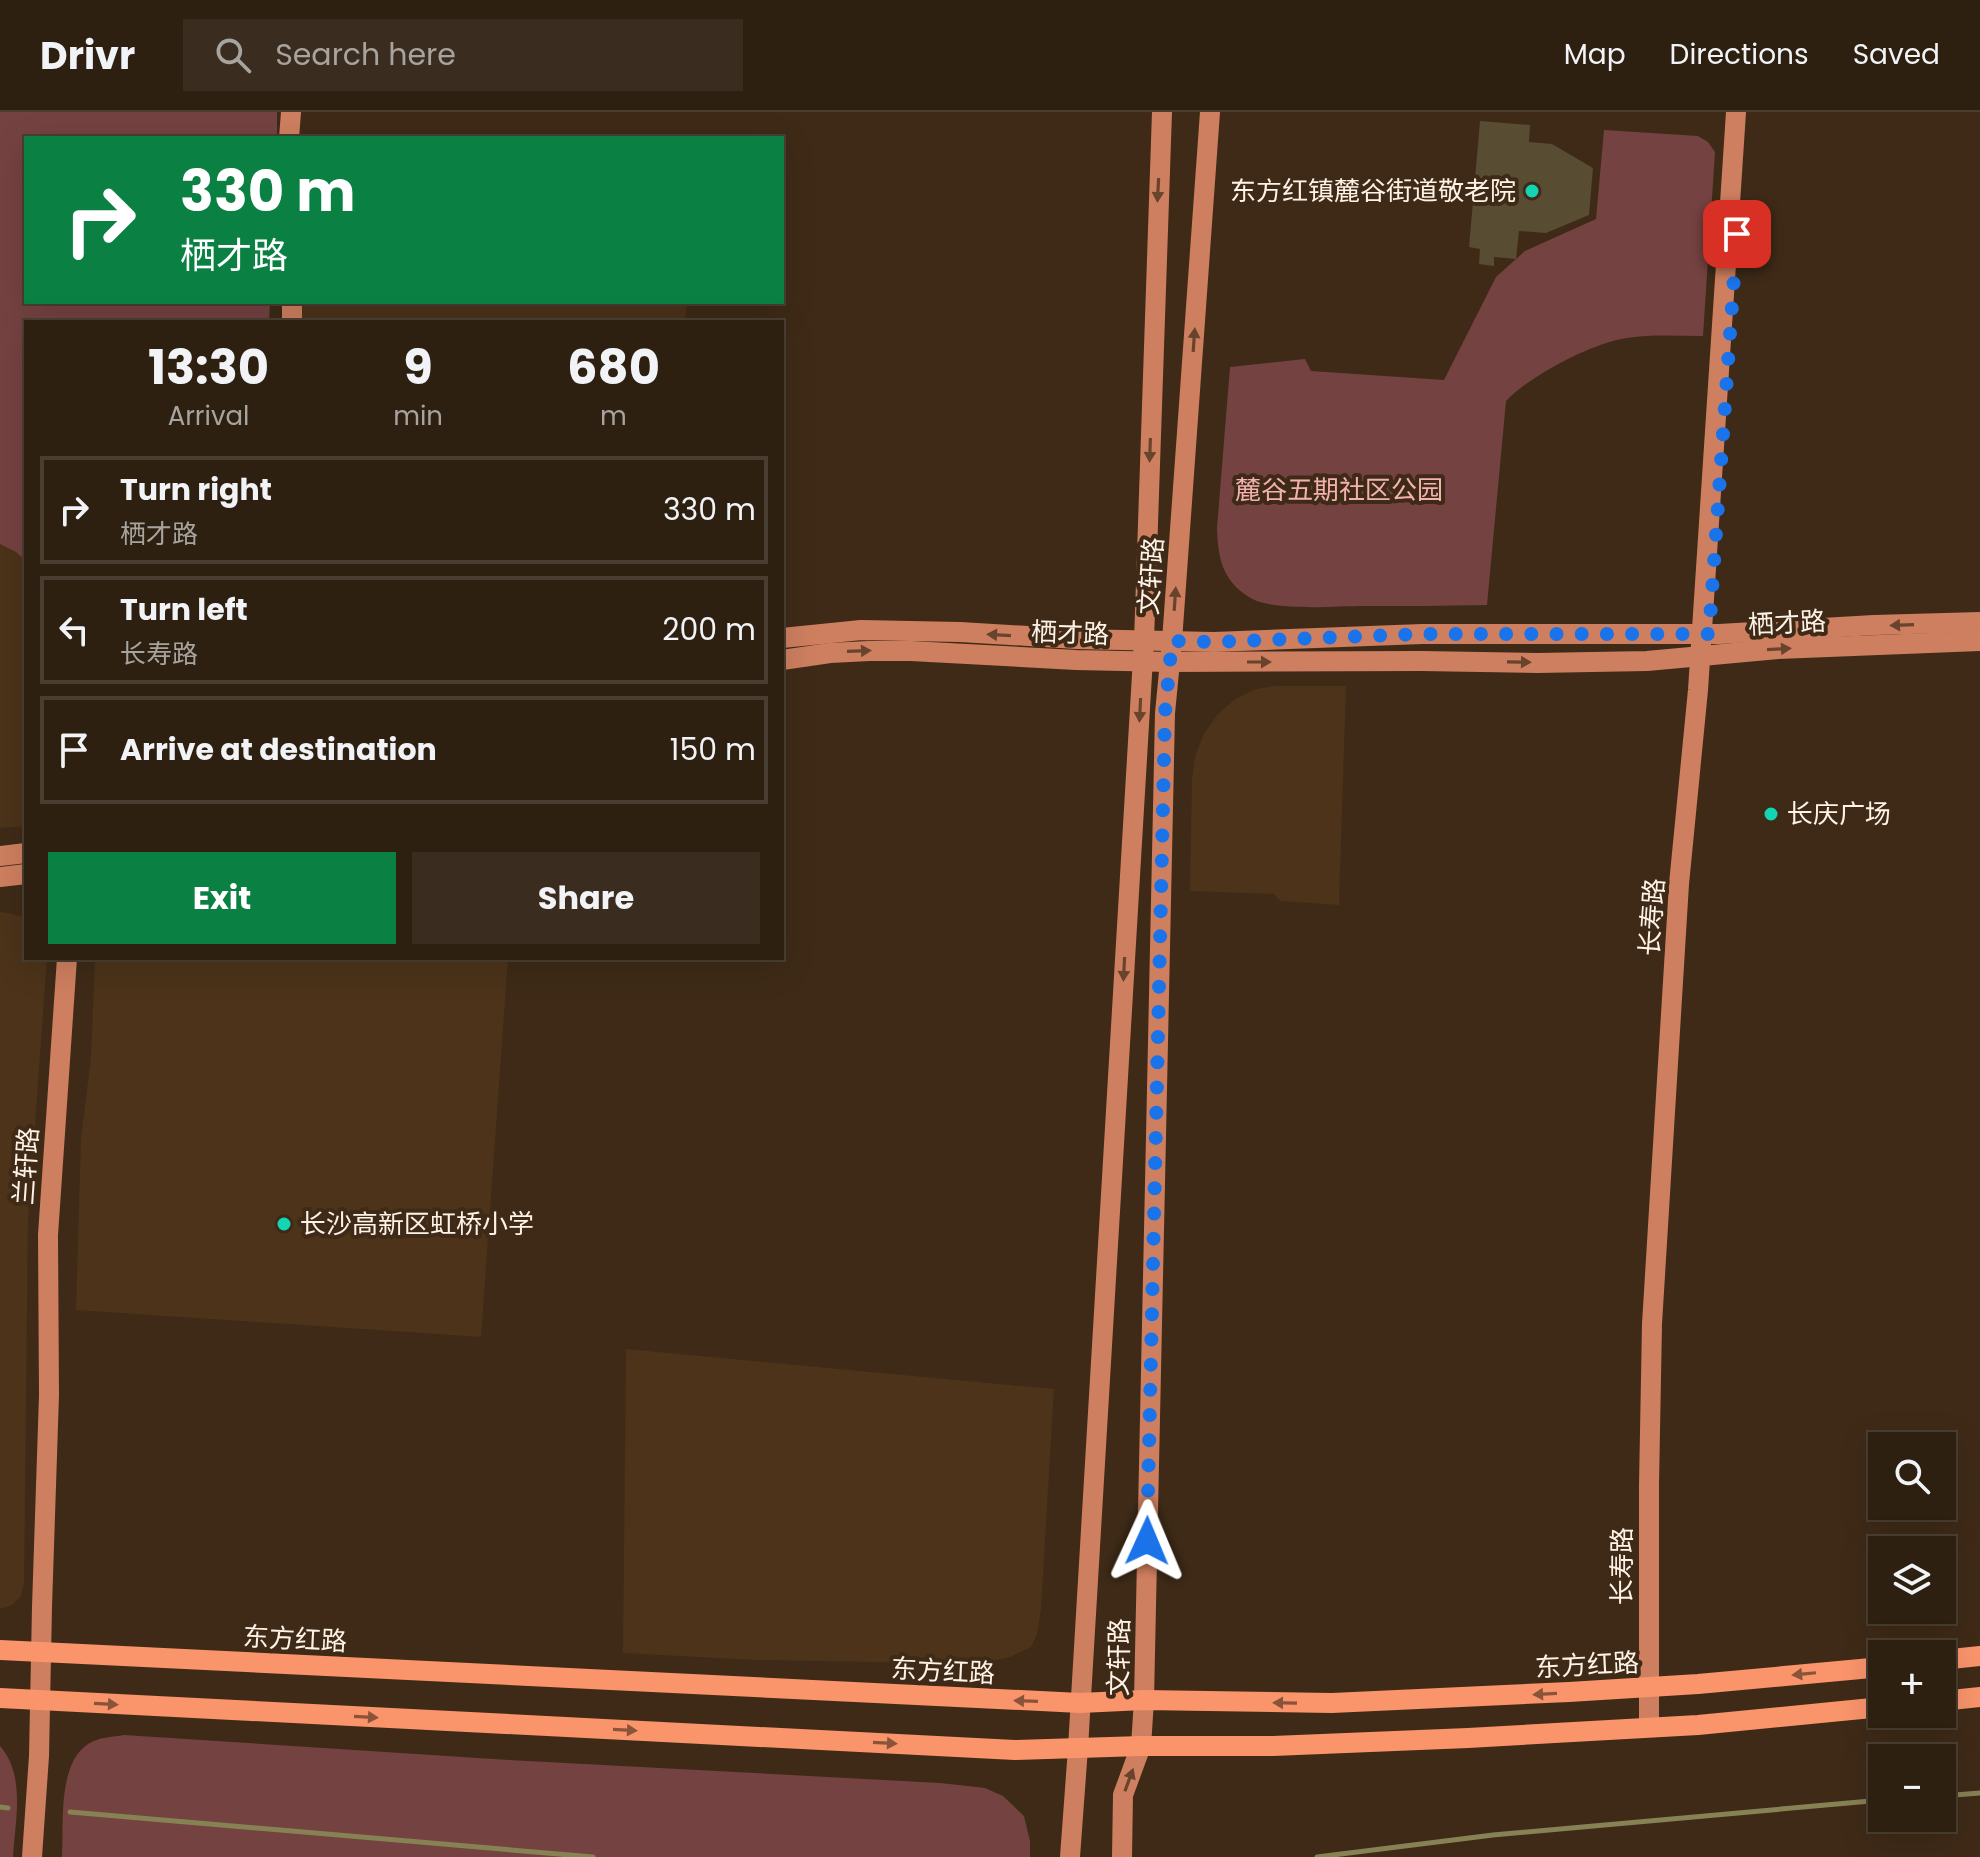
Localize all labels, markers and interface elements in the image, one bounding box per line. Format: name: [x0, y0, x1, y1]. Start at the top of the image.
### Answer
search box: [183, 19, 743, 91]
text: Drivr: [40, 29, 135, 82]
icon: search: [211, 33, 255, 77]
text: Search here: [275, 33, 456, 76]
text: Map: [1564, 35, 1626, 74]
text: Directions: [1670, 35, 1809, 74]
text: Saved: [1853, 35, 1940, 74]
text: 330 m: [180, 152, 355, 231]
icon: right: [48, 168, 152, 272]
place label: 东方红镇麓谷街道敬老院: [1230, 173, 1516, 209]
one-way arrow: [1152, 178, 1165, 203]
marker: 东方红镇麓谷街道敬老院: [1523, 182, 1541, 200]
pin: [1703, 200, 1771, 268]
icon: arrive: [1715, 212, 1759, 256]
text: 栖才路: [180, 230, 288, 281]
one-way arrow: [1188, 327, 1201, 352]
text: 13:30: [148, 334, 269, 401]
text: 9: [403, 334, 433, 401]
text: 680: [567, 334, 660, 401]
text: Arrival: [168, 398, 250, 434]
text: min: [393, 398, 443, 434]
text: m: [600, 398, 627, 434]
one-way arrow: [1143, 438, 1156, 463]
text: Turn right: [120, 468, 272, 511]
park label: 麓谷五期社区公园: [1235, 472, 1443, 508]
icon: right: [52, 488, 96, 532]
text: 330 m: [663, 488, 756, 531]
text: 栖才路: [120, 516, 198, 552]
street label: 文轩路: [1130, 536, 1172, 616]
one-way arrow: [1169, 586, 1182, 611]
text: Turn left: [120, 588, 248, 631]
street label: 栖才路: [1747, 603, 1827, 643]
icon: left: [52, 608, 96, 652]
text: 200 m: [662, 608, 756, 651]
street label: 栖才路: [1030, 614, 1110, 652]
one-way arrow: [1889, 618, 1914, 631]
one-way arrow: [986, 628, 1011, 641]
text: 长寿路: [120, 636, 198, 672]
one-way arrow: [1766, 642, 1791, 655]
one-way arrow: [847, 645, 872, 658]
one-way arrow: [1247, 656, 1272, 668]
one-way arrow: [1507, 656, 1532, 669]
one-way arrow: [1133, 698, 1146, 723]
icon: arrive: [52, 728, 96, 772]
text: Arrive at destination: [120, 728, 437, 771]
text: 150 m: [670, 728, 756, 771]
place label: 长庆广场: [1787, 796, 1891, 832]
marker: 长庆广场: [1762, 805, 1780, 823]
button: Exit: [48, 852, 396, 944]
button: Share: [412, 852, 760, 944]
street label: 长寿路: [1631, 877, 1673, 957]
one-way arrow: [1117, 957, 1130, 982]
street label: 兰轩路: [5, 1126, 47, 1206]
place label: 长沙高新区虹桥小学: [300, 1206, 534, 1242]
marker: 长沙高新区虹桥小学: [275, 1215, 293, 1233]
map controls: [1868, 1432, 1956, 1832]
button: search: [1868, 1432, 1956, 1520]
position arrow: [1105, 1499, 1189, 1583]
street label: 长寿路: [1604, 1527, 1640, 1605]
button: layers: [1868, 1536, 1956, 1624]
street label: 东方红路: [242, 1618, 348, 1660]
street label: 文轩路: [1100, 1618, 1138, 1696]
button: +: [1868, 1640, 1956, 1728]
street label: 东方红路: [1534, 1644, 1640, 1686]
street label: 东方红路: [890, 1650, 996, 1692]
one-way arrow: [1791, 1668, 1816, 1681]
one-way arrow: [1532, 1687, 1557, 1700]
one-way arrow: [1013, 1695, 1038, 1708]
one-way arrow: [1272, 1696, 1297, 1709]
one-way arrow: [94, 1697, 119, 1710]
one-way arrow: [353, 1711, 378, 1724]
one-way arrow: [613, 1724, 638, 1737]
one-way arrow: [873, 1737, 898, 1750]
button: −: [1868, 1744, 1956, 1832]
one-way arrow: [1123, 1768, 1136, 1792]

